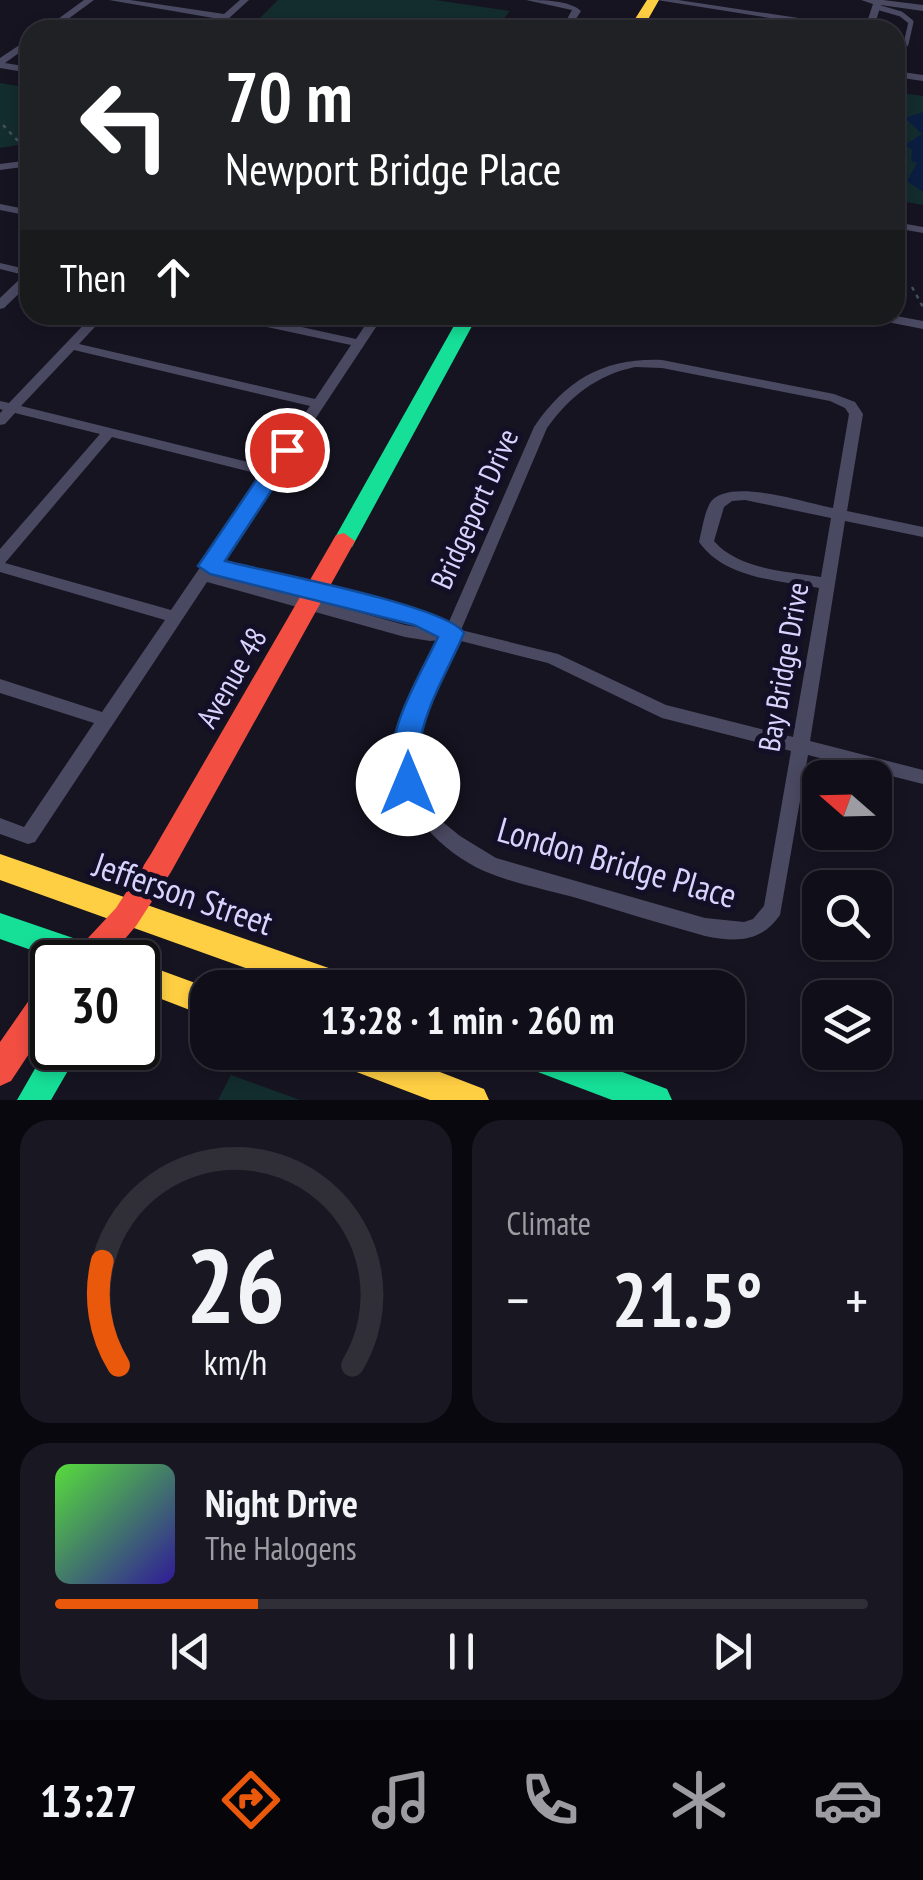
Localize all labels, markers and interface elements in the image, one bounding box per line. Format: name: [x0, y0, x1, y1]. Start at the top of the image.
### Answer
text: 70 m: [225, 51, 353, 141]
icon: left: [60, 60, 190, 190]
text: Newport Bridge Place: [225, 139, 561, 197]
icon: ahead: [146, 250, 201, 305]
text: Then: [60, 253, 126, 302]
pin: [245, 408, 330, 493]
street label: Bridgeport Drive: [421, 422, 526, 595]
icon: arrive: [260, 423, 315, 478]
street label: Bay Bridge Drive: [748, 579, 817, 754]
street label: Avenue 48: [187, 620, 275, 734]
position arrow: [356, 732, 460, 836]
north arrow: [802, 760, 892, 850]
map controls: [802, 760, 892, 1070]
street label: London Bridge Place: [492, 806, 742, 918]
street label: Jefferson Street: [87, 841, 279, 945]
button: search: [802, 870, 892, 960]
speed limit sign: 30: [30, 940, 160, 1070]
button: layers: [802, 980, 892, 1070]
text: 13:28 · 1 min · 260 m: [321, 995, 614, 1044]
text: Climate: [507, 1202, 591, 1244]
text: 26: [186, 1217, 285, 1352]
text: 21.5°: [612, 1251, 763, 1348]
text: −: [507, 1264, 529, 1335]
text: +: [845, 1264, 868, 1335]
text: km/h: [204, 1339, 267, 1385]
text: Night Drive: [205, 1478, 358, 1527]
text: The Halogens: [205, 1527, 357, 1569]
icon: previous: [163, 1624, 218, 1679]
icon: pause: [434, 1624, 489, 1679]
icon: next: [705, 1624, 760, 1679]
icon: directions: [216, 1765, 286, 1835]
icon: music: [366, 1765, 436, 1835]
icon: phone: [515, 1765, 585, 1835]
icon: climate: [664, 1765, 734, 1835]
icon: car: [813, 1765, 883, 1835]
text: 13:27: [40, 1771, 137, 1829]

